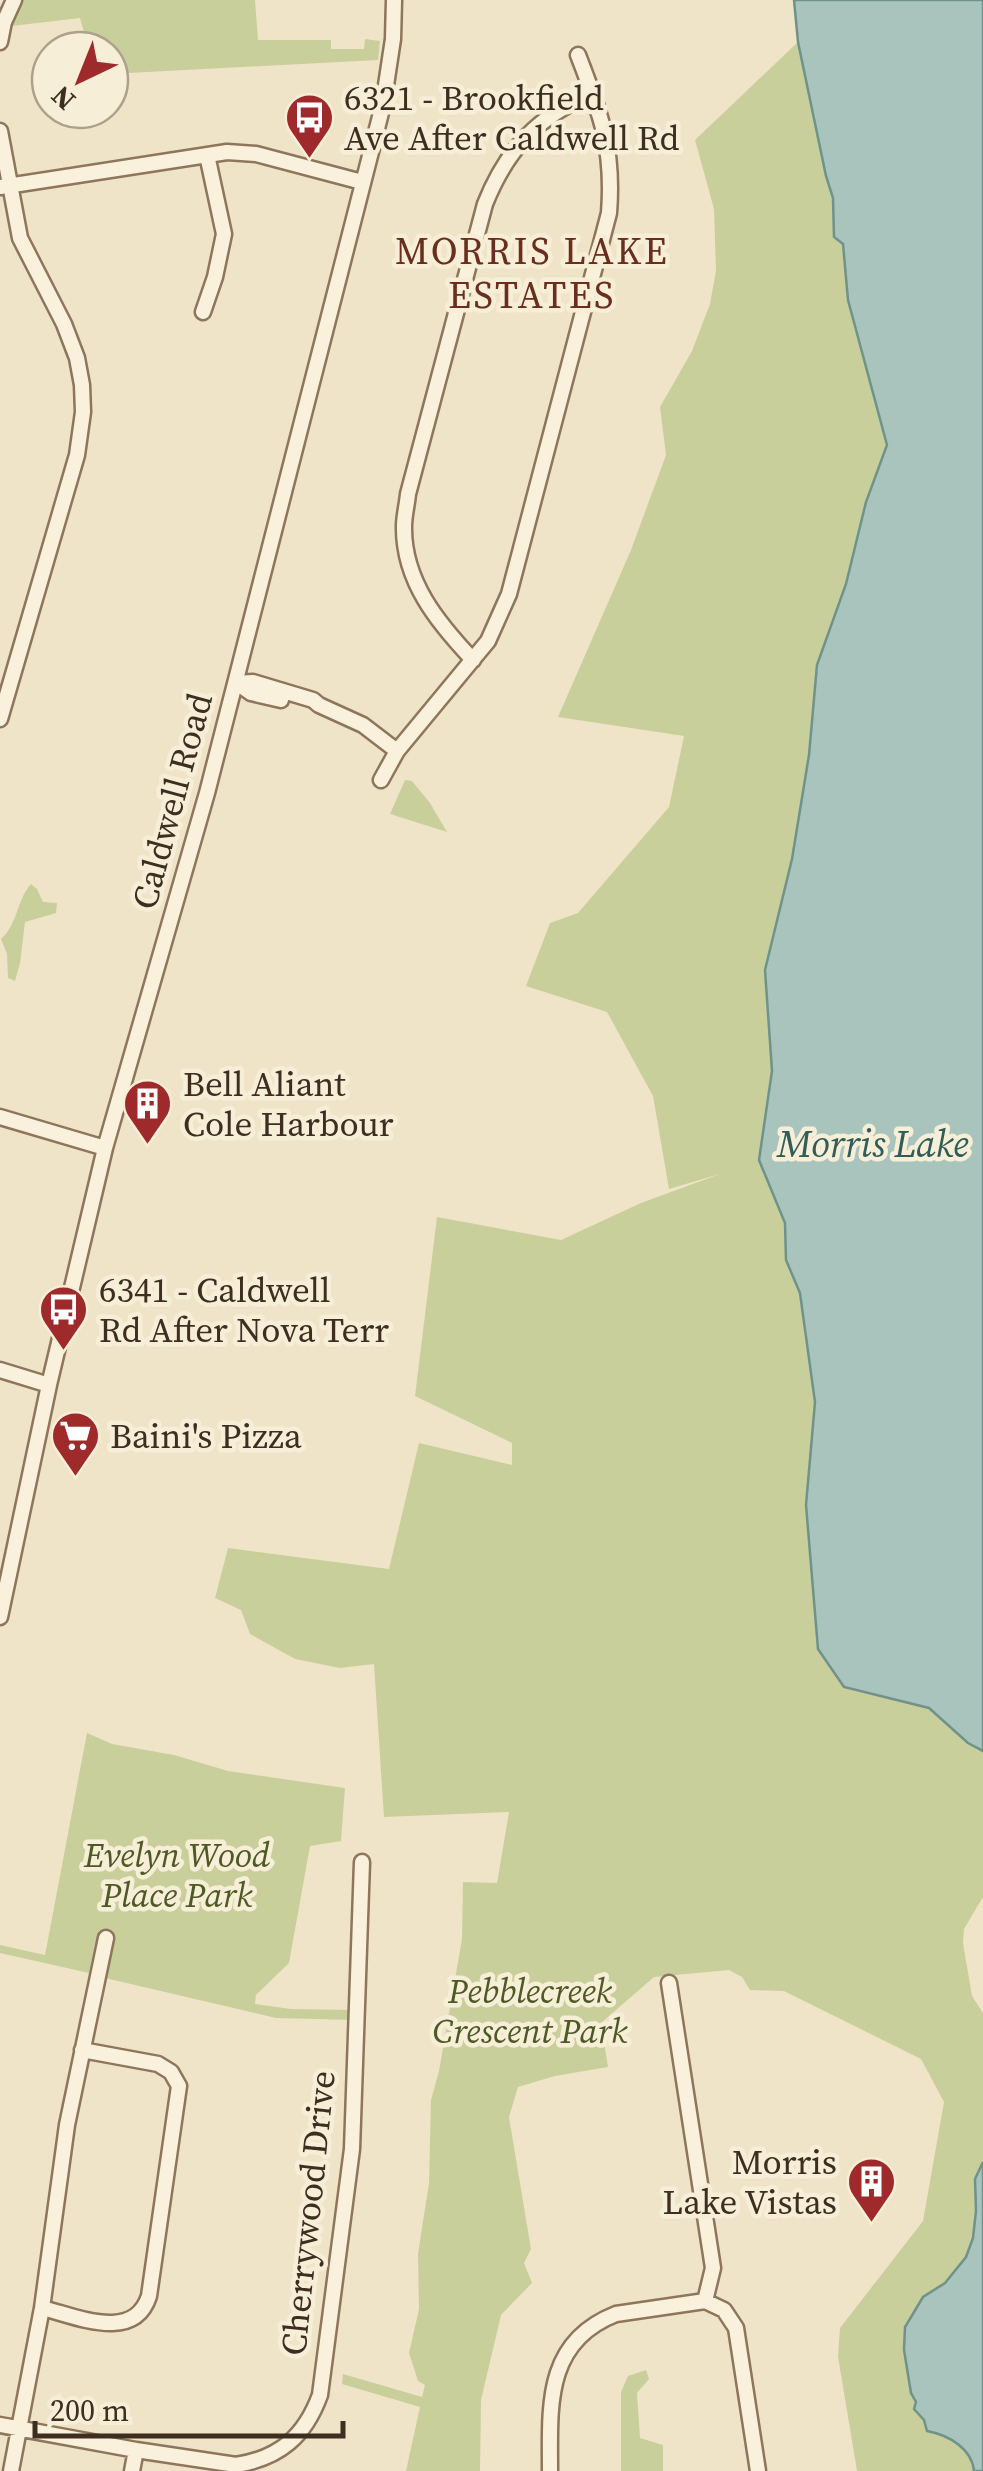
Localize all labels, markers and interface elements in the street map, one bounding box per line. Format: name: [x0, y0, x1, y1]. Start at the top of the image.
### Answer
north arrow: [30, 30, 130, 130]
place label: 6321 - Brookfield Ave After Caldwell Rd: [344, 74, 680, 162]
text: N: [43, 77, 83, 119]
bus stop icon: 6321 - Brookfield Ave After Caldwell Rd: [283, 92, 335, 160]
district label: MORRIS LAKE ESTATES: [395, 225, 669, 321]
street label: Caldwell Road: [120, 688, 224, 914]
place label: Bell Aliant Cole Harbour: [183, 1060, 394, 1148]
building icon: Bell Aliant Cole Harbour: [122, 1078, 174, 1146]
water label: Morris Lake: [776, 1118, 969, 1170]
place label: 6341 - Caldwell Rd After Nova Terr: [99, 1266, 389, 1354]
bus stop icon: 6341 - Caldwell Rd After Nova Terr: [38, 1284, 90, 1352]
supermarket icon: Baini's Pizza: [49, 1410, 101, 1478]
place label: Baini's Pizza: [110, 1412, 302, 1460]
park label: Evelyn Wood Place Park: [83, 1831, 271, 1919]
park label: Pebblecreek Crescent Park: [432, 1967, 628, 2055]
street label: Cherrywood Drive: [269, 2068, 347, 2358]
place label: Morris Lake Vistas: [662, 2138, 837, 2226]
building icon: Morris Lake Vistas: [846, 2156, 898, 2224]
scale bar: [35, 2376, 342, 2438]
text: 200 m: [50, 2390, 129, 2431]

